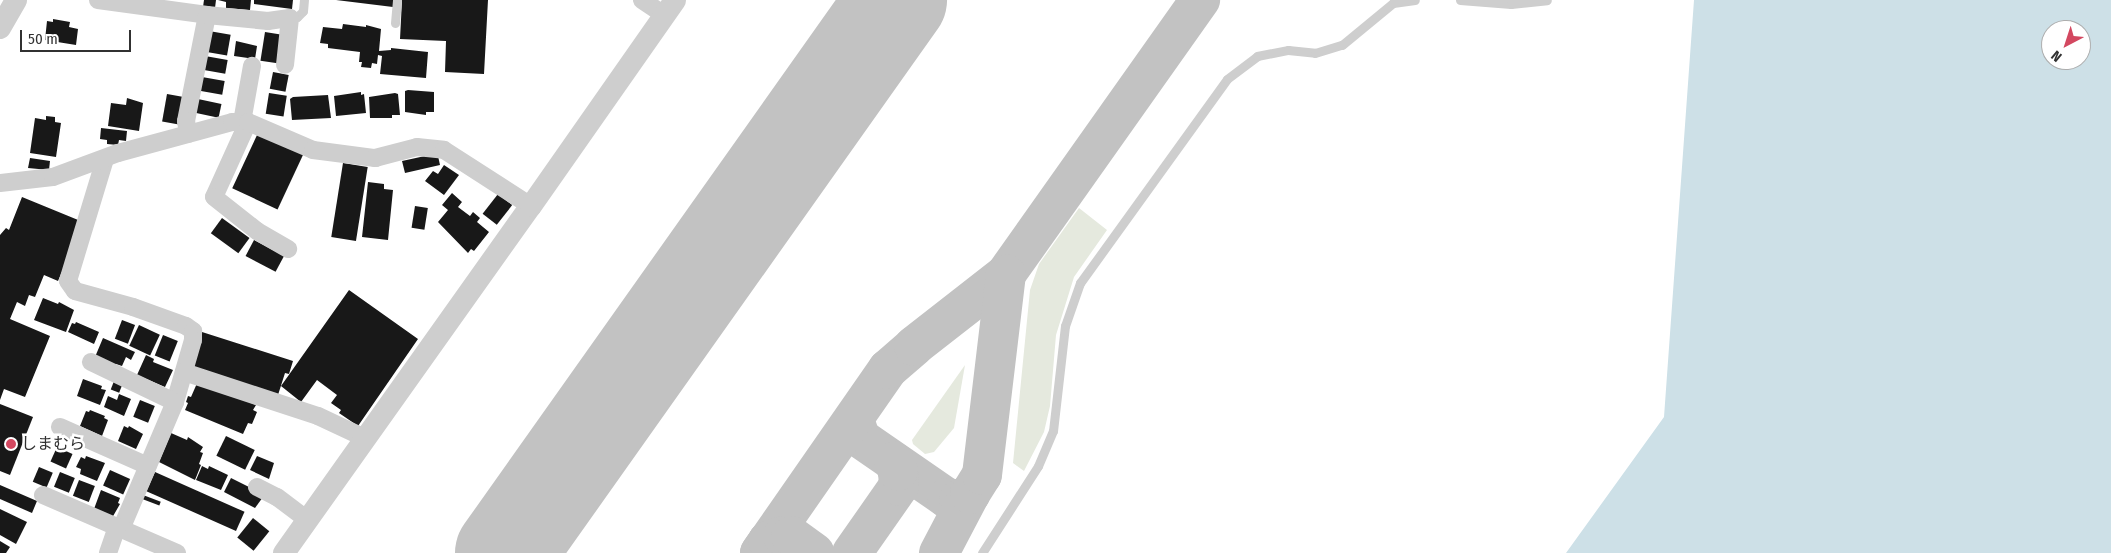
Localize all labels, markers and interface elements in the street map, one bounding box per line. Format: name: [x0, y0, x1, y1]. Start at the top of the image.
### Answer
scale bar: [22, 20, 134, 52]
north arrow: [2041, 20, 2091, 70]
text: 50 m: [28, 30, 58, 48]
text: N: [2048, 47, 2065, 65]
place label: しまむら: [21, 434, 85, 454]
marker: しまむら: [5, 438, 17, 450]

